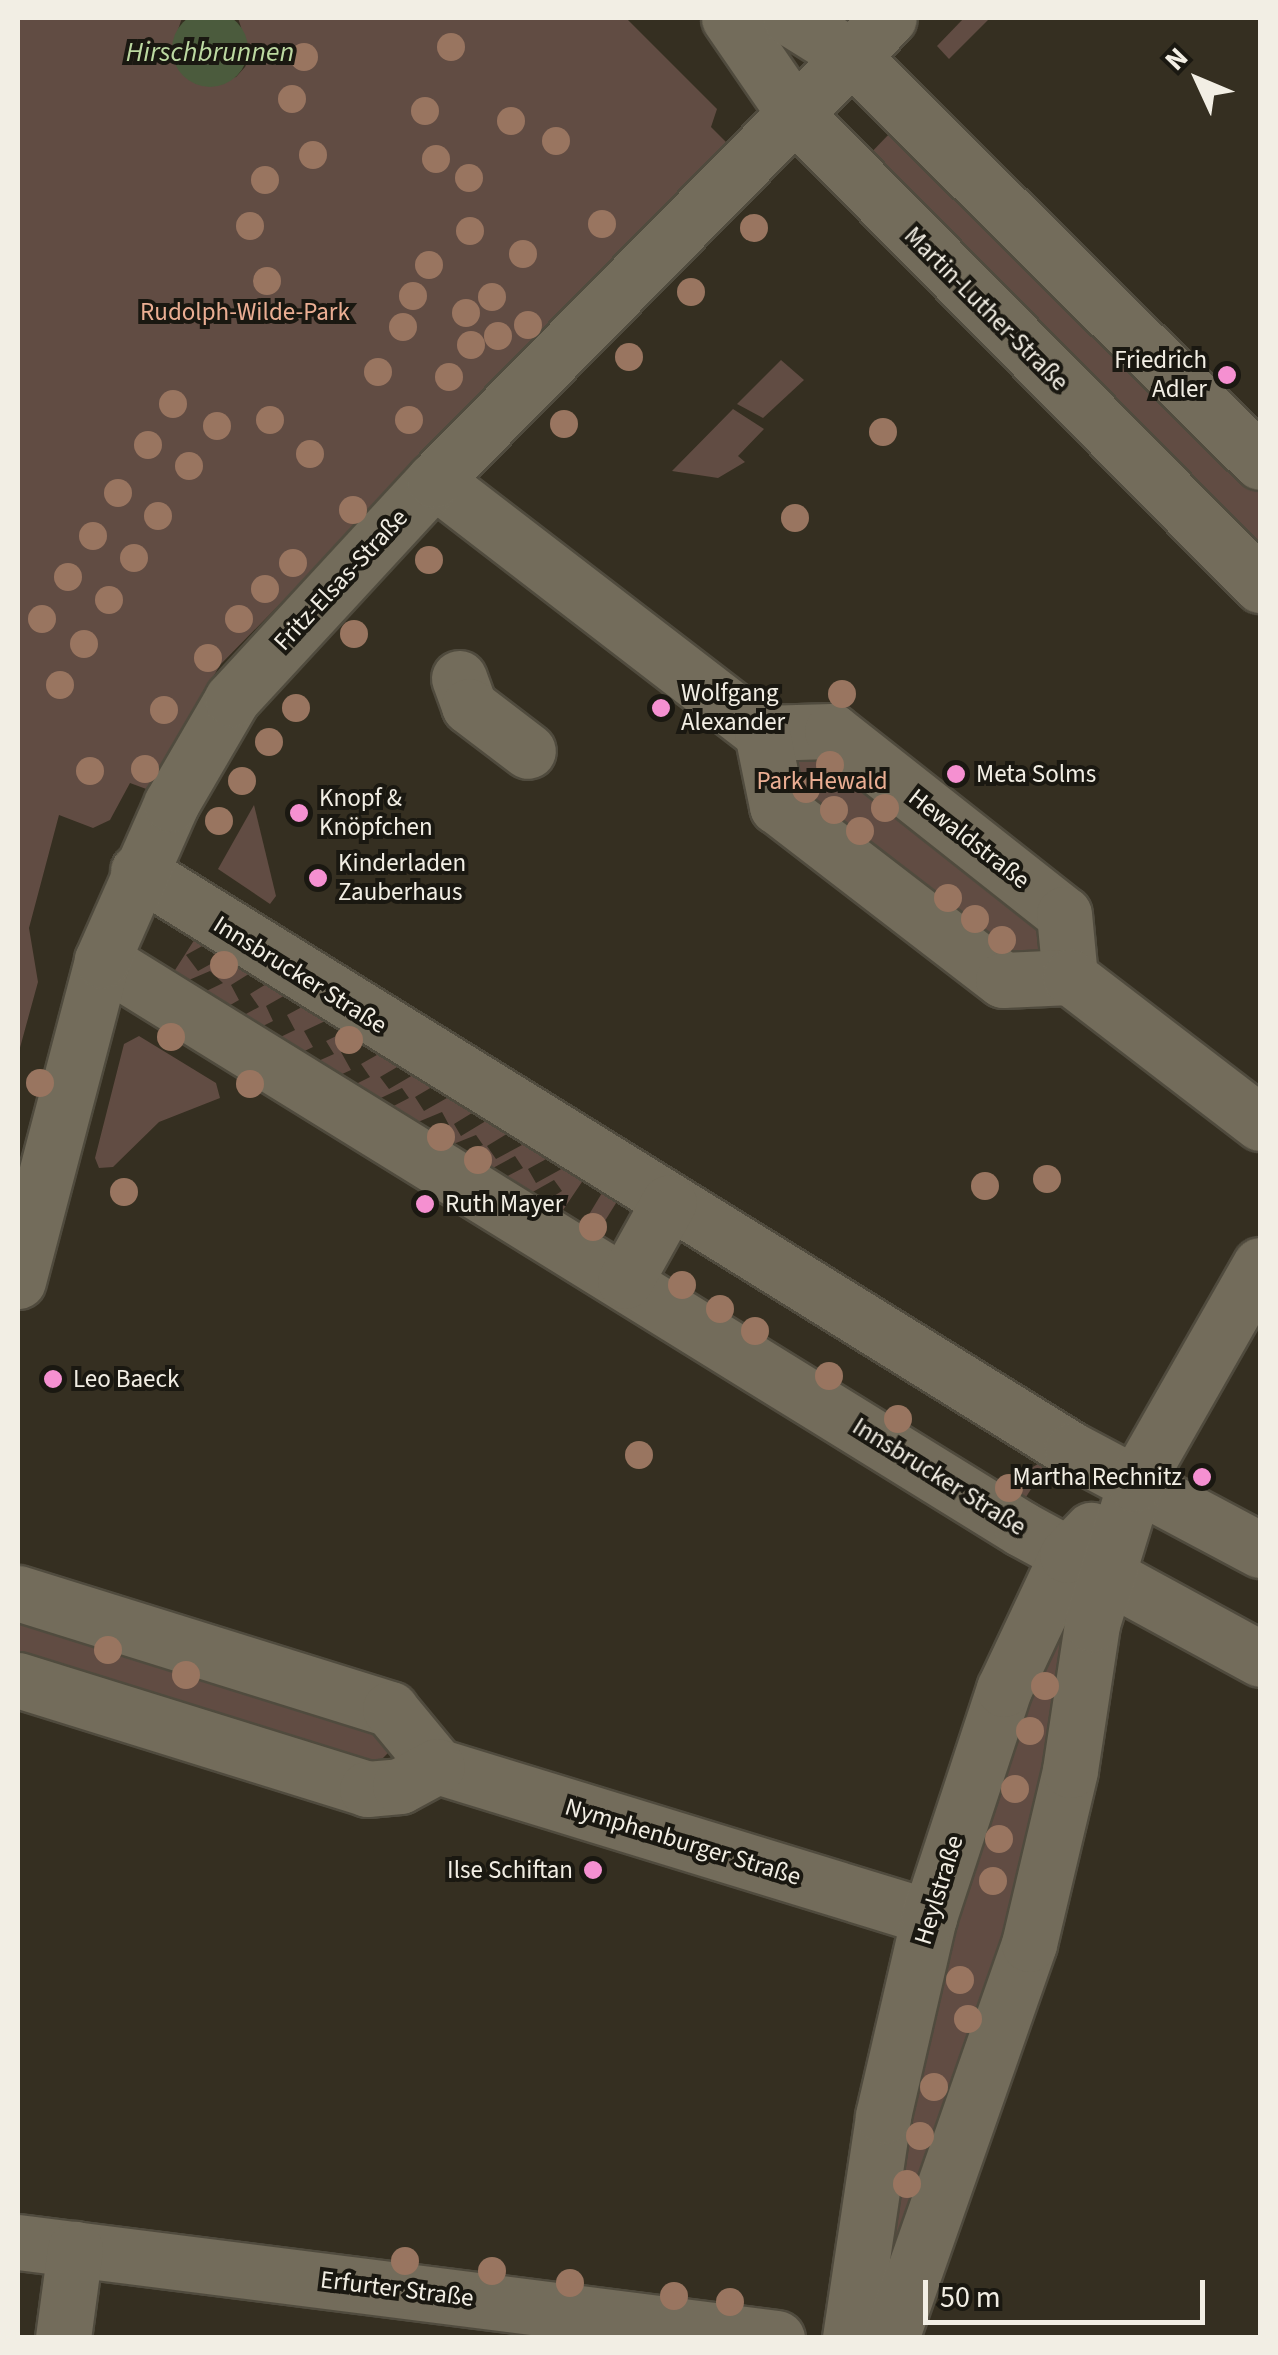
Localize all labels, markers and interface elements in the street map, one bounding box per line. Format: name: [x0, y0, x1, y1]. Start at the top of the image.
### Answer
north arrow: [1148, 30, 1248, 130]
water label: Hirschbrunnen: [126, 35, 294, 69]
text: N: [1156, 39, 1197, 80]
street label: Martin-Luther-Straße: [898, 221, 1074, 397]
park label: Rudolph-Wilde-Park: [140, 297, 350, 327]
place label: Friedrich Adler: [1114, 346, 1207, 405]
marker: Friedrich Adler: [1216, 364, 1238, 386]
street label: Fritz-Elsas-Straße: [268, 503, 414, 657]
place label: Wolfgang Alexander: [681, 679, 785, 738]
marker: Wolfgang Alexander: [650, 697, 672, 719]
place label: Meta Solms: [976, 759, 1096, 789]
marker: Meta Solms: [945, 763, 967, 785]
park label: Park Hewald: [756, 766, 888, 796]
street label: Hewaldstraße: [903, 782, 1035, 896]
place label: Knopf & Knöpfchen: [319, 784, 433, 843]
marker: Knopf & Knöpfchen: [288, 802, 310, 824]
place label: Kinderladen Zauberhaus: [338, 849, 466, 908]
marker: Kinderladen Zauberhaus: [307, 867, 329, 889]
street label: Innsbrucker Straße: [208, 910, 392, 1040]
place label: Ruth Mayer: [445, 1189, 563, 1219]
marker: Ruth Mayer: [414, 1193, 436, 1215]
place label: Leo Baeck: [73, 1364, 179, 1394]
marker: Leo Baeck: [42, 1368, 64, 1390]
street label: Innsbrucker Straße: [847, 1412, 1031, 1542]
place label: Martha Rechnitz: [1013, 1462, 1182, 1492]
marker: Martha Rechnitz: [1191, 1466, 1213, 1488]
street label: Nymphenburger Straße: [561, 1792, 805, 1892]
street label: Heylstraße: [908, 1832, 970, 1948]
place label: Ilse Schiftan: [447, 1855, 573, 1885]
marker: Ilse Schiftan: [582, 1859, 604, 1881]
scale bar: [928, 2260, 1210, 2322]
street label: Erfurter Straße: [319, 2265, 475, 2313]
text: 50 m: [940, 2276, 1001, 2319]

